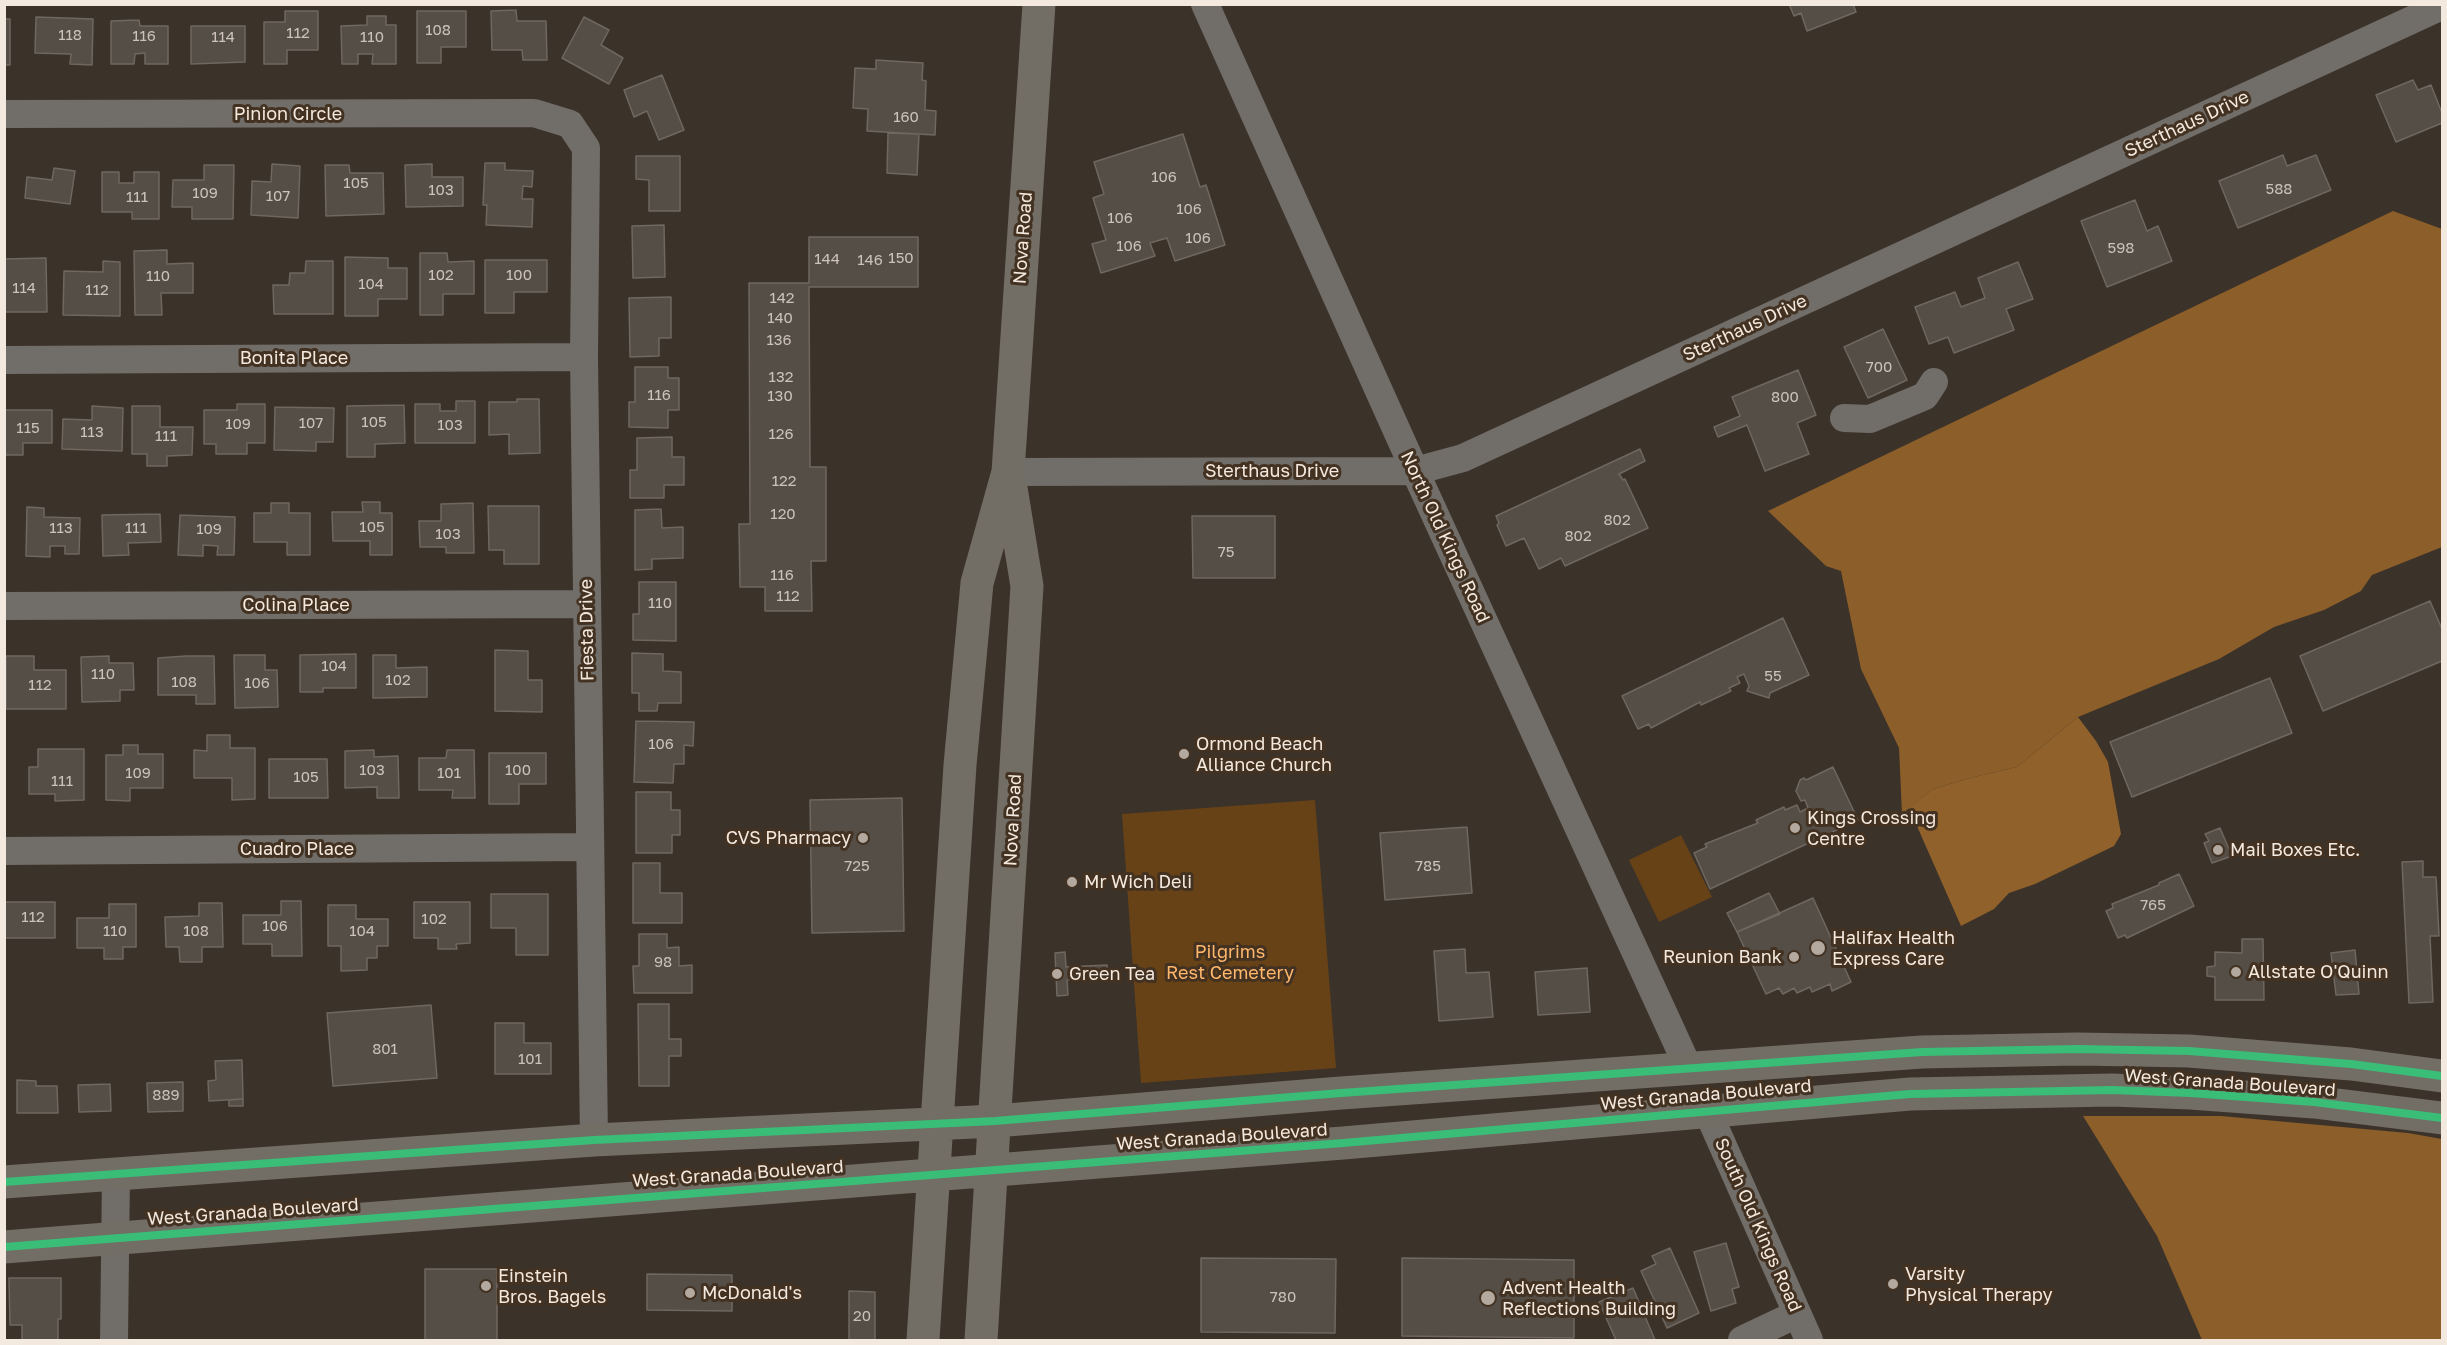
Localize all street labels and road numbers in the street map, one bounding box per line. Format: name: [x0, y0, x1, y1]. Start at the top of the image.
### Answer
street label: Sterthaus Drive: [2122, 86, 2252, 162]
street label: Pinion Circle: [234, 103, 342, 125]
street label: Nova Road: [1009, 191, 1037, 285]
street label: Sterthaus Drive: [1680, 290, 1810, 366]
street label: Bonita Place: [240, 347, 348, 369]
street label: North Old Kings Road: [1396, 448, 1494, 626]
street label: Sterthaus Drive: [1205, 460, 1339, 482]
street label: Fiesta Drive: [575, 579, 599, 681]
street label: Colina Place: [242, 594, 350, 616]
street label: Nova Road: [1000, 773, 1026, 867]
street label: Cuadro Place: [240, 838, 354, 860]
street label: West Granada Boulevard: [2124, 1065, 2336, 1101]
street label: West Granada Boulevard: [1599, 1075, 1813, 1115]
street label: West Granada Boulevard: [1116, 1119, 1328, 1155]
street label: South Old Kings Road: [1710, 1135, 1806, 1315]
street label: West Granada Boulevard: [632, 1156, 844, 1192]
street label: West Granada Boulevard: [147, 1194, 359, 1230]

